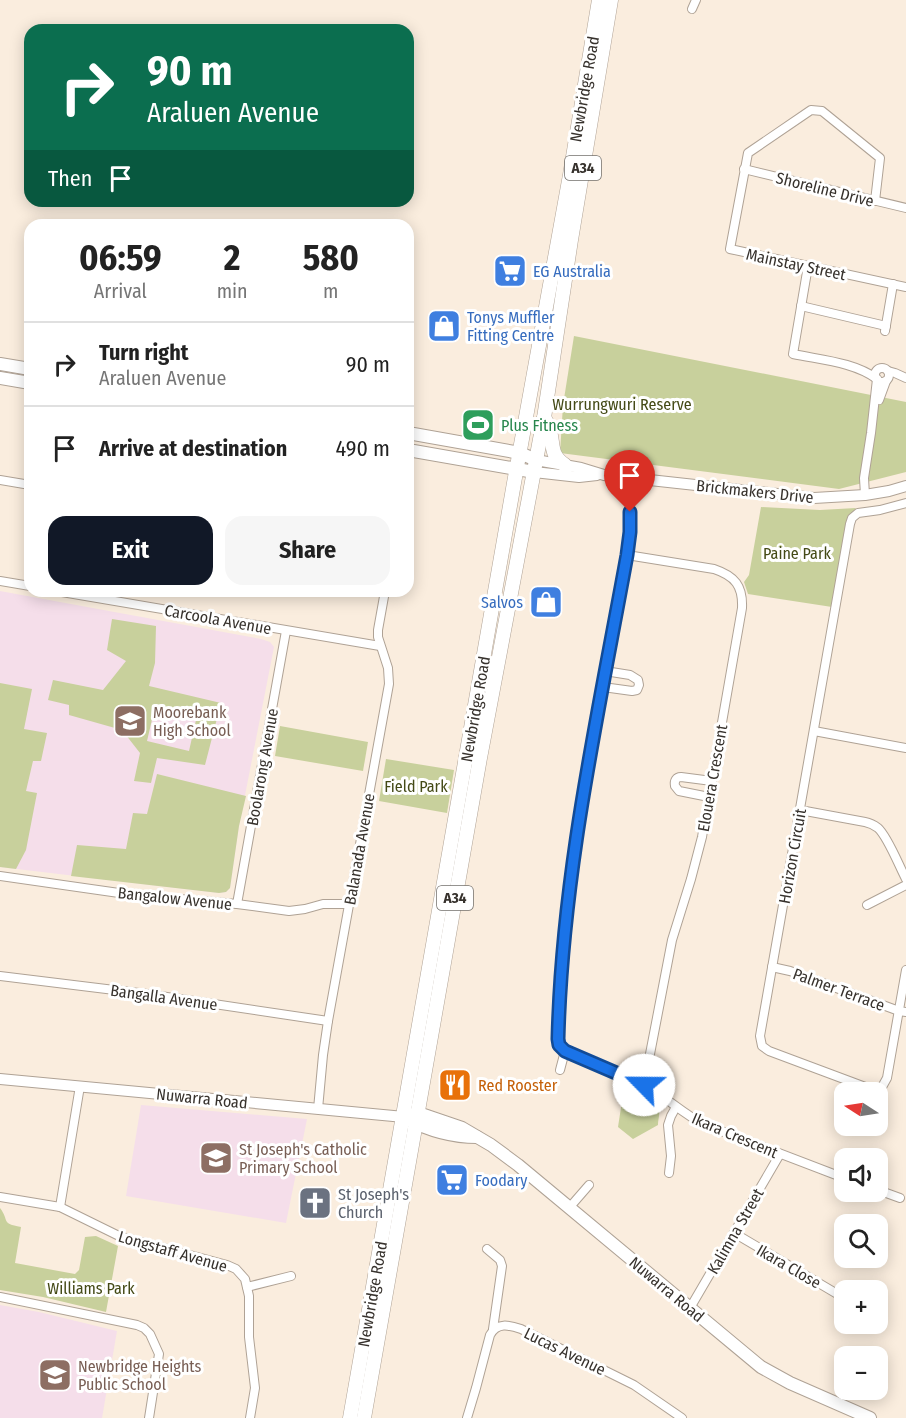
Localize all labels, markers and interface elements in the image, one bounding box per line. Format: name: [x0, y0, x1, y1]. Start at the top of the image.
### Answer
street label: Newbridge Road: [566, 35, 603, 143]
text: 90 m: [147, 46, 232, 96]
icon: right: [48, 48, 126, 126]
text: Araluen Avenue: [147, 97, 319, 129]
road number: A34: [565, 156, 601, 180]
icon: arrive: [104, 162, 137, 195]
text: Then: [48, 165, 92, 192]
street label: Shoreline Drive: [774, 168, 876, 211]
text: 06:59: [79, 236, 162, 280]
text: 2: [224, 236, 241, 280]
text: 580: [303, 236, 359, 280]
street label: Mainstay Street: [744, 245, 848, 284]
supermarket icon: EG Australia: [492, 253, 528, 289]
place label: EG Australia: [533, 262, 611, 281]
text: Arrival: [94, 279, 147, 303]
text: min: [217, 279, 248, 303]
text: m: [323, 279, 339, 303]
shop icon: Tonys Muffler Fitting Centre: [426, 308, 462, 344]
place label: Tonys Muffler Fitting Centre: [467, 308, 555, 345]
text: Turn right: [99, 339, 188, 366]
icon: right: [48, 348, 81, 381]
text: 90 m: [346, 351, 390, 378]
text: Araluen Avenue: [99, 366, 226, 390]
park label: Wurrungwuri Reserve: [552, 395, 692, 414]
sports icon: Plus Fitness: [460, 407, 496, 443]
place label: Plus Fitness: [501, 416, 578, 435]
icon: arrive: [48, 432, 81, 465]
text: Arrive at destination: [99, 435, 287, 462]
text: 490 m: [336, 435, 390, 462]
pin: [604, 450, 655, 512]
icon: arrive: [613, 459, 646, 492]
street label: Brickmakers Drive: [695, 476, 815, 507]
button: Exit: [48, 516, 213, 585]
button: Share: [225, 516, 390, 585]
park label: Paine Park: [763, 544, 832, 563]
shop icon: Salvos: [528, 584, 564, 620]
place label: Salvos: [481, 593, 523, 612]
street label: Carcoola Avenue: [163, 601, 273, 638]
street label: Newbridge Road: [457, 655, 494, 763]
school or university icon: Moorebank High School: [112, 703, 148, 739]
place label: Moorebank High School: [153, 703, 231, 740]
street label: Boolarong Avenue: [243, 707, 282, 827]
street label: Elouera Crescent: [694, 722, 731, 833]
park label: Field Park: [384, 777, 448, 796]
street label: Balanada Avenue: [340, 792, 379, 906]
street label: Horizon Circuit: [775, 806, 810, 905]
street label: Bangalow Avenue: [117, 883, 233, 914]
road number: A34: [437, 886, 473, 910]
street label: Palmer Terrace: [790, 964, 887, 1015]
street label: Bangalla Avenue: [109, 981, 219, 1014]
position arrow: [612, 1053, 676, 1117]
restaurant icon: Red Rooster: [437, 1067, 473, 1103]
place label: Red Rooster: [478, 1076, 558, 1095]
north arrow: [834, 1082, 888, 1136]
map controls: [834, 1082, 888, 1400]
street label: Nuwarra Road: [155, 1084, 249, 1113]
street label: Ikara Crescent: [689, 1109, 781, 1162]
school or university icon: St Joseph's Catholic Primary School: [198, 1140, 234, 1176]
place label: St Joseph's Catholic Primary School: [239, 1140, 367, 1177]
button: sound: [834, 1148, 888, 1202]
supermarket icon: Foodary: [434, 1162, 470, 1198]
place label: Foodary: [475, 1171, 528, 1190]
street label: Kalimna Street: [703, 1184, 768, 1278]
church icon: St Joseph's Church: [297, 1185, 333, 1221]
place label: St Joseph's Church: [338, 1185, 409, 1222]
button: search: [834, 1214, 888, 1268]
street label: Longstaff Avenue: [116, 1227, 230, 1276]
street label: Newbridge Road: [354, 1240, 391, 1348]
street label: Ikara Close: [753, 1240, 824, 1293]
street label: Nuwarra Road: [625, 1253, 708, 1326]
park label: Williams Park: [47, 1279, 135, 1298]
button: +: [834, 1280, 888, 1334]
street label: Lucas Avenue: [521, 1324, 609, 1379]
button: −: [834, 1346, 888, 1400]
school or university icon: Newbridge Heights Public School: [37, 1357, 73, 1393]
place label: Newbridge Heights Public School: [78, 1357, 202, 1394]

